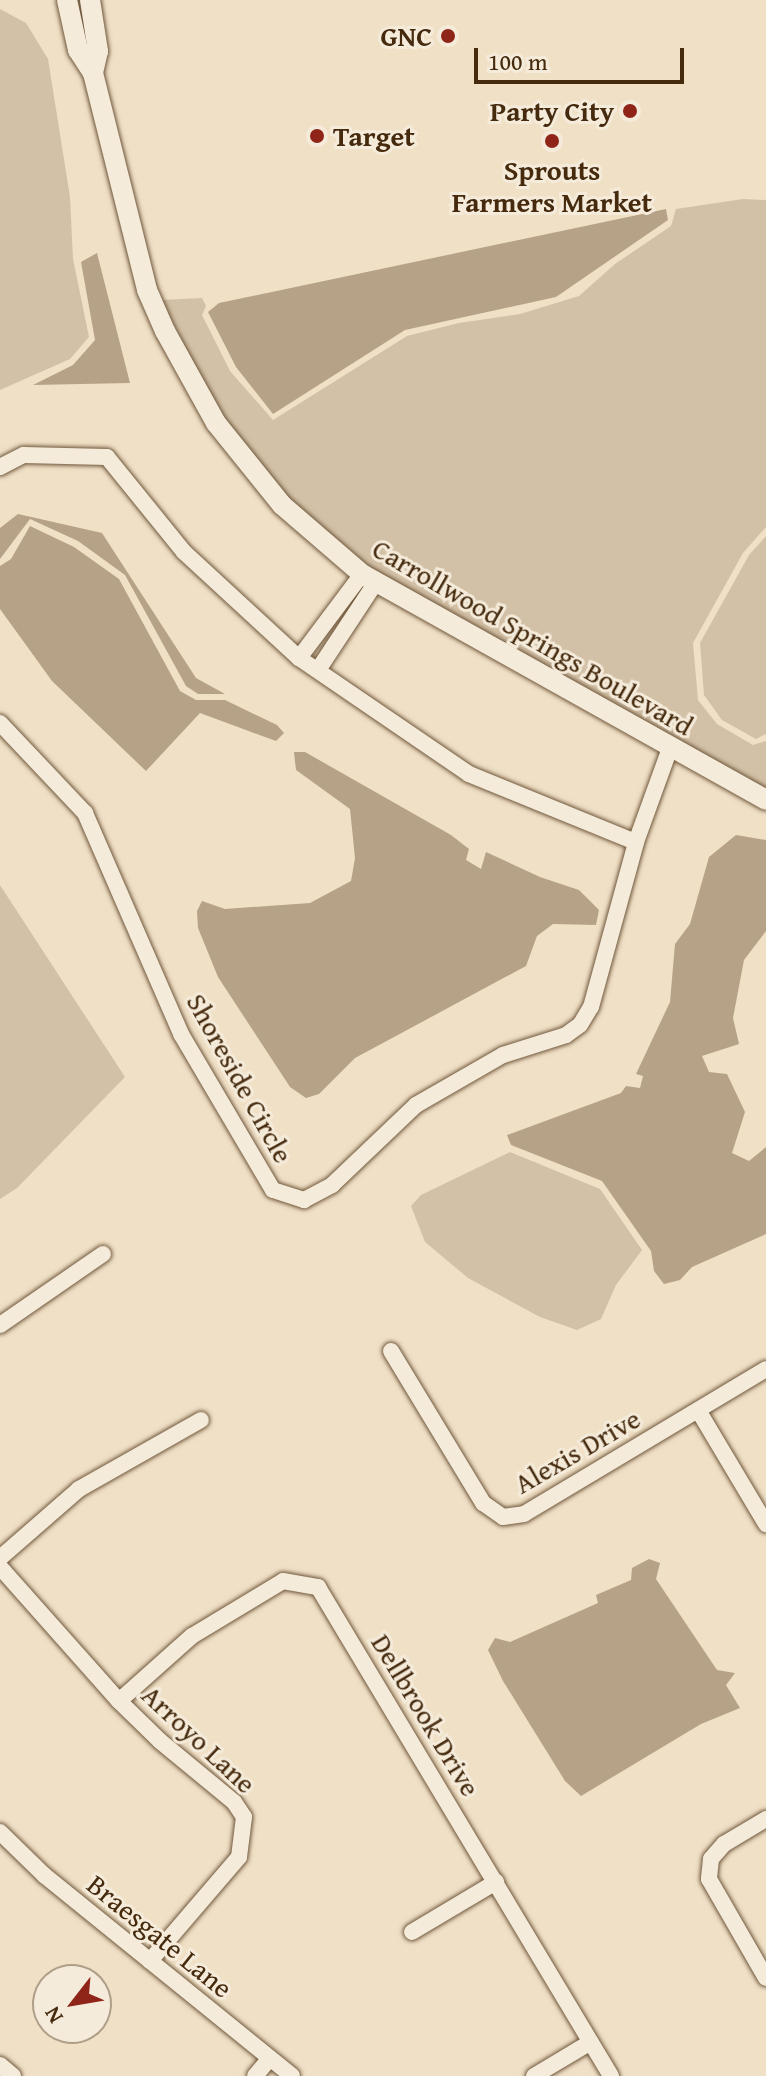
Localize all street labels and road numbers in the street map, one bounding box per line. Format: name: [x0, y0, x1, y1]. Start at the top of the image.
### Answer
street label: Carrollwood Springs Boulevard: [367, 531, 699, 743]
street label: Shoreside Circle: [180, 987, 300, 1169]
street label: Alexis Drive: [508, 1402, 646, 1500]
street label: Dellbrook Drive: [364, 1628, 488, 1802]
street label: Arroyo Lane: [135, 1678, 263, 1800]
street label: Braesgate Lane: [81, 1867, 239, 2005]

